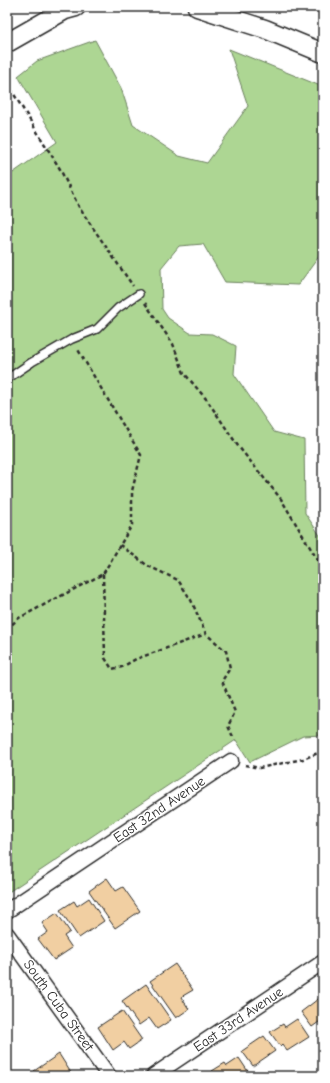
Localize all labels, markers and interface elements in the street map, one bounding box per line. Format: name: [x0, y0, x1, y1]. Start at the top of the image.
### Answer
street label: East 32nd Avenue: [110, 772, 208, 846]
street label: South Cuba Street: [20, 956, 98, 1055]
street label: East 33rd Avenue: [190, 983, 286, 1056]

